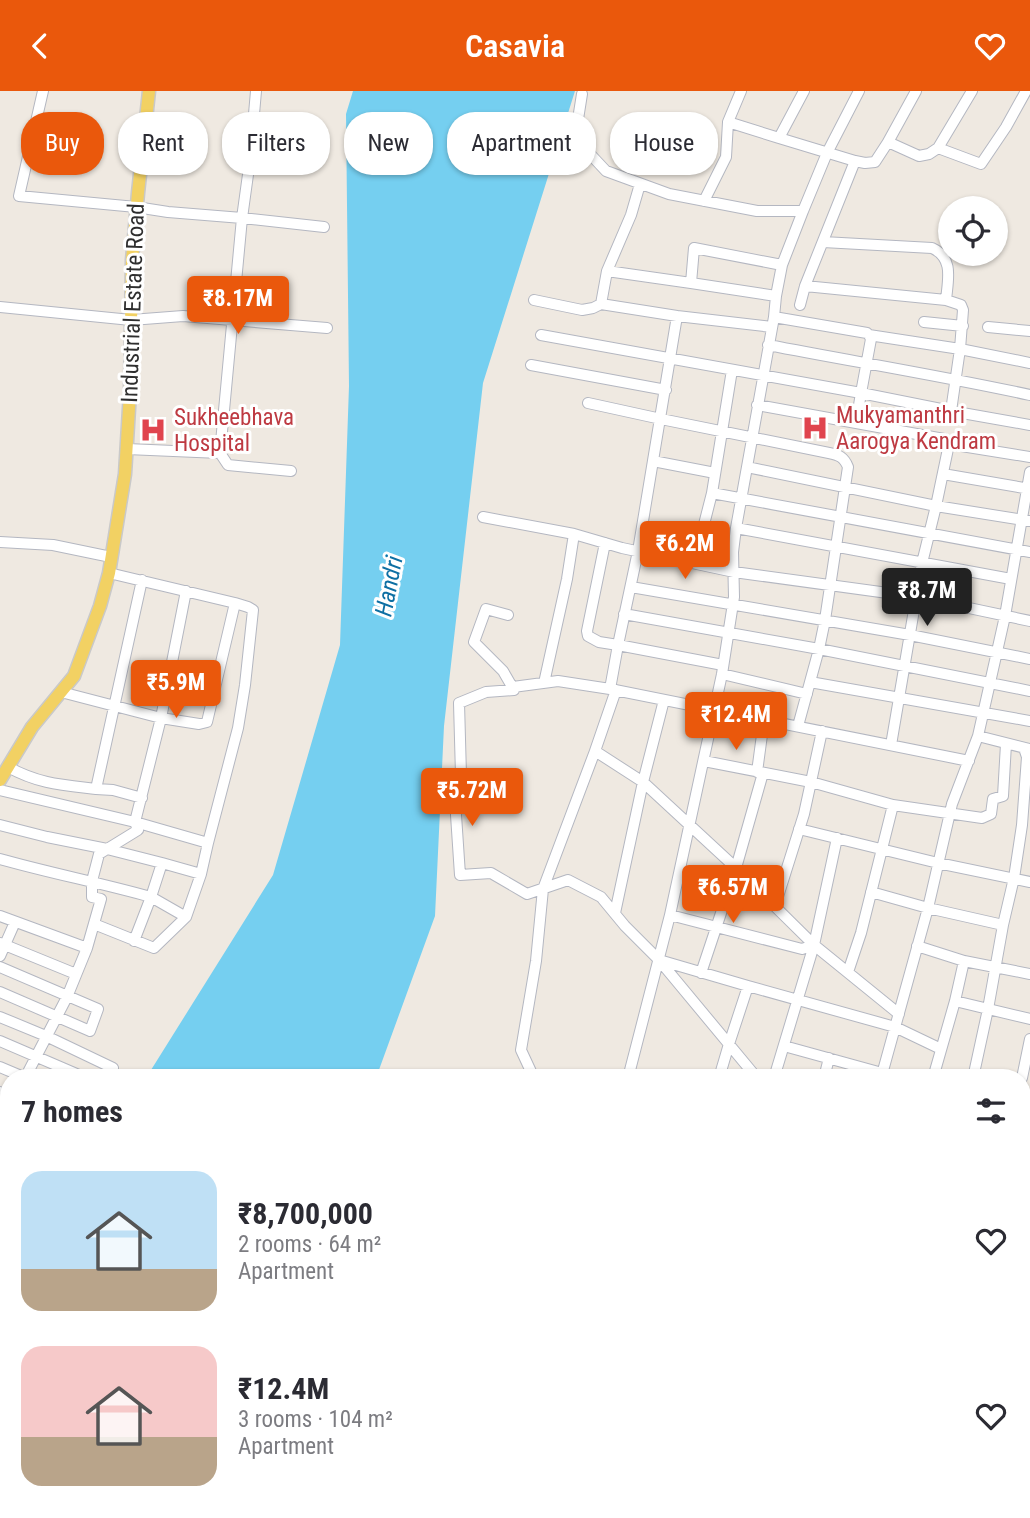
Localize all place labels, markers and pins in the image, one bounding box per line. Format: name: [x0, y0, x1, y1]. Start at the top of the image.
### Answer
pin: ₹8.17M: [181, 277, 295, 336]
place label: Mukyamanthri Aarogya Kendram: [836, 402, 996, 455]
place label: Sukheebhava Hospital: [174, 404, 294, 457]
hospital icon: Mukyamanthri Aarogya Kendram: [800, 413, 830, 443]
hospital icon: Sukheebhava Hospital: [138, 415, 168, 445]
pin: ₹6.2M: [636, 521, 734, 581]
pin: ₹8.7M: [878, 568, 976, 628]
pin: ₹5.9M: [127, 661, 225, 720]
pin: ₹12.4M: [679, 693, 793, 752]
pin: ₹5.72M: [415, 769, 529, 828]
pin: ₹6.57M: [676, 865, 790, 925]

